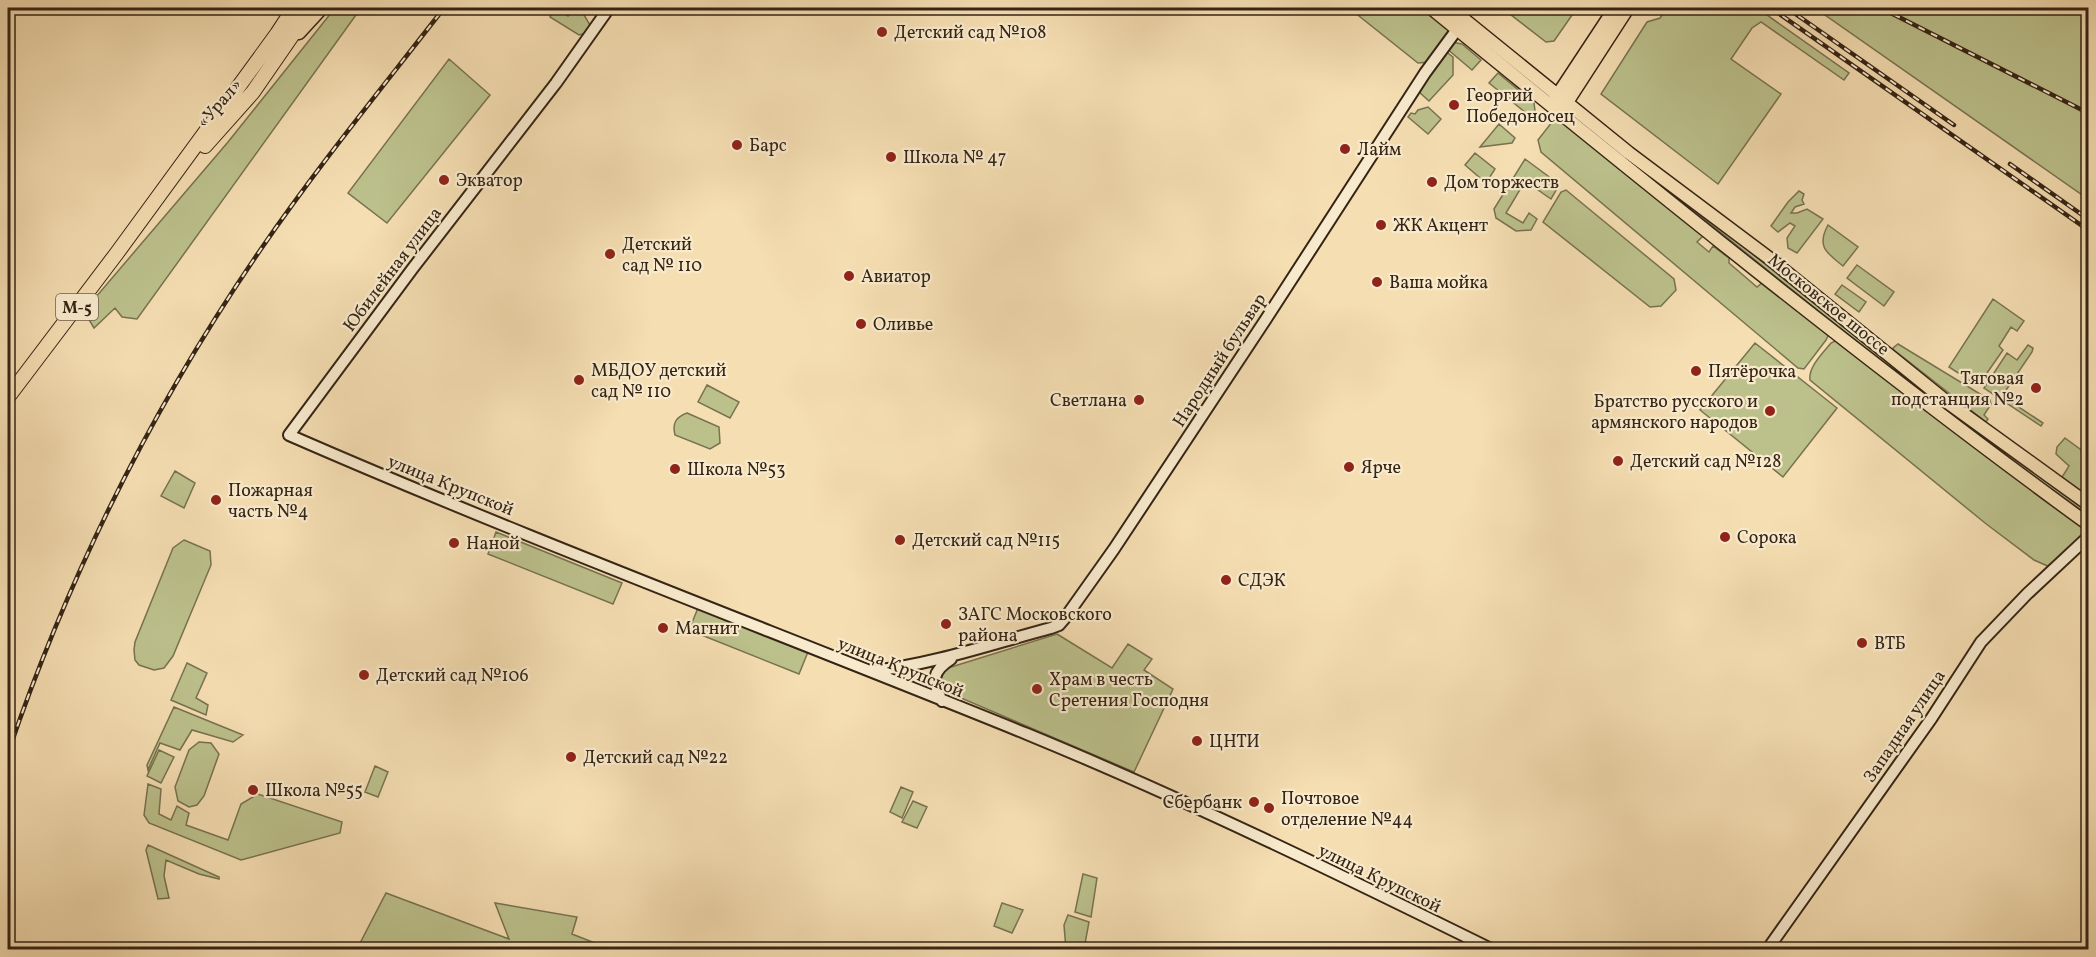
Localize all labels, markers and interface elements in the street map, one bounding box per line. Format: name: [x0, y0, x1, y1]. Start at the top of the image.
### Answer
place label: Детский сад №108: [894, 21, 1046, 46]
marker: Детский сад №108: [875, 25, 889, 39]
street label: «Урал»: [192, 74, 249, 134]
place label: Георгий Победоносец: [1466, 84, 1575, 130]
marker: Георгий Победоносец: [1447, 98, 1461, 112]
place label: Барс: [749, 134, 787, 159]
marker: Барс: [730, 138, 744, 152]
place label: Лайм: [1357, 138, 1401, 163]
marker: Лайм: [1338, 142, 1352, 156]
place label: Школа № 47: [903, 146, 1007, 171]
marker: Школа № 47: [884, 150, 898, 164]
place label: Экватор: [456, 169, 523, 194]
place label: Дом торжеств: [1444, 171, 1559, 196]
marker: Экватор: [437, 173, 451, 187]
marker: Дом торжеств: [1425, 175, 1439, 189]
street label: Юбилейная улица: [338, 202, 448, 338]
place label: ЖК Акцент: [1393, 214, 1488, 239]
marker: ЖК Акцент: [1374, 218, 1388, 232]
place label: Детский сад № 110: [622, 233, 702, 279]
marker: Детский сад № 110: [603, 247, 617, 261]
street label: Московское шоссе: [1762, 248, 1894, 362]
place label: Авиатор: [861, 265, 931, 290]
marker: Авиатор: [842, 269, 856, 283]
place label: Ваша мойка: [1389, 271, 1488, 296]
marker: Ваша мойка: [1370, 275, 1384, 289]
street label: Народный бульвар: [1167, 289, 1273, 433]
road number: М-5: [56, 294, 98, 320]
place label: Оливье: [873, 313, 933, 338]
marker: Оливье: [854, 317, 868, 331]
place label: МБДОУ детский сад № 110: [591, 359, 726, 405]
place label: Пятёрочка: [1708, 360, 1796, 385]
marker: Пятёрочка: [1689, 364, 1703, 378]
place label: Тяговая подстанция №2: [1891, 367, 2024, 413]
marker: МБДОУ детский сад № 110: [572, 373, 586, 387]
marker: Тяговая подстанция №2: [2029, 381, 2043, 395]
place label: Светлана: [1050, 389, 1127, 414]
place label: Братство русского и армянского народов: [1591, 390, 1758, 436]
marker: Светлана: [1132, 393, 1146, 407]
marker: Братство русского и армянского народов: [1763, 404, 1777, 418]
street label: улица Крупской: [384, 450, 517, 523]
place label: Детский сад №128: [1630, 450, 1781, 475]
marker: Детский сад №128: [1611, 454, 1625, 468]
place label: Ярче: [1361, 456, 1401, 481]
place label: Школа №53: [687, 458, 785, 483]
marker: Ярче: [1342, 460, 1356, 474]
marker: Школа №53: [668, 462, 682, 476]
place label: Пожарная часть №4: [228, 479, 313, 525]
marker: Пожарная часть №4: [209, 493, 223, 507]
place label: Сорока: [1737, 526, 1797, 551]
place label: Детский сад №115: [912, 529, 1060, 554]
marker: Сорока: [1718, 530, 1732, 544]
place label: Наной: [466, 532, 520, 557]
marker: Детский сад №115: [893, 533, 907, 547]
marker: Наной: [447, 536, 461, 550]
place label: СДЭК: [1238, 569, 1286, 594]
marker: СДЭК: [1219, 573, 1233, 587]
place label: ЗАГС Московского района: [958, 603, 1112, 649]
place label: Магнит: [675, 617, 739, 642]
marker: ЗАГС Московского района: [939, 617, 953, 631]
marker: Магнит: [656, 621, 670, 635]
street label: улица Крупской: [834, 632, 967, 705]
place label: ВТБ: [1874, 632, 1906, 657]
marker: ВТБ: [1855, 636, 1869, 650]
place label: Детский сад №106: [376, 664, 529, 689]
street label: Западная улица: [1858, 665, 1952, 788]
marker: Детский сад №106: [357, 668, 371, 682]
place label: Храм в честь Сретения Господня: [1049, 668, 1209, 714]
marker: Храм в честь Сретения Господня: [1030, 682, 1044, 696]
place label: ЦНТИ: [1209, 730, 1260, 755]
marker: ЦНТИ: [1190, 734, 1204, 748]
place label: Детский сад №22: [583, 746, 728, 771]
marker: Детский сад №22: [564, 750, 578, 764]
place label: Школа №55: [265, 779, 363, 804]
marker: Школа №55: [246, 783, 260, 797]
place label: Почтовое отделение №44: [1281, 787, 1413, 833]
place label: Сбербанк: [1163, 791, 1242, 816]
marker: Сбербанк: [1247, 795, 1261, 809]
marker: Почтовое отделение №44: [1262, 801, 1276, 815]
street label: улица Крупской: [1314, 839, 1445, 920]

